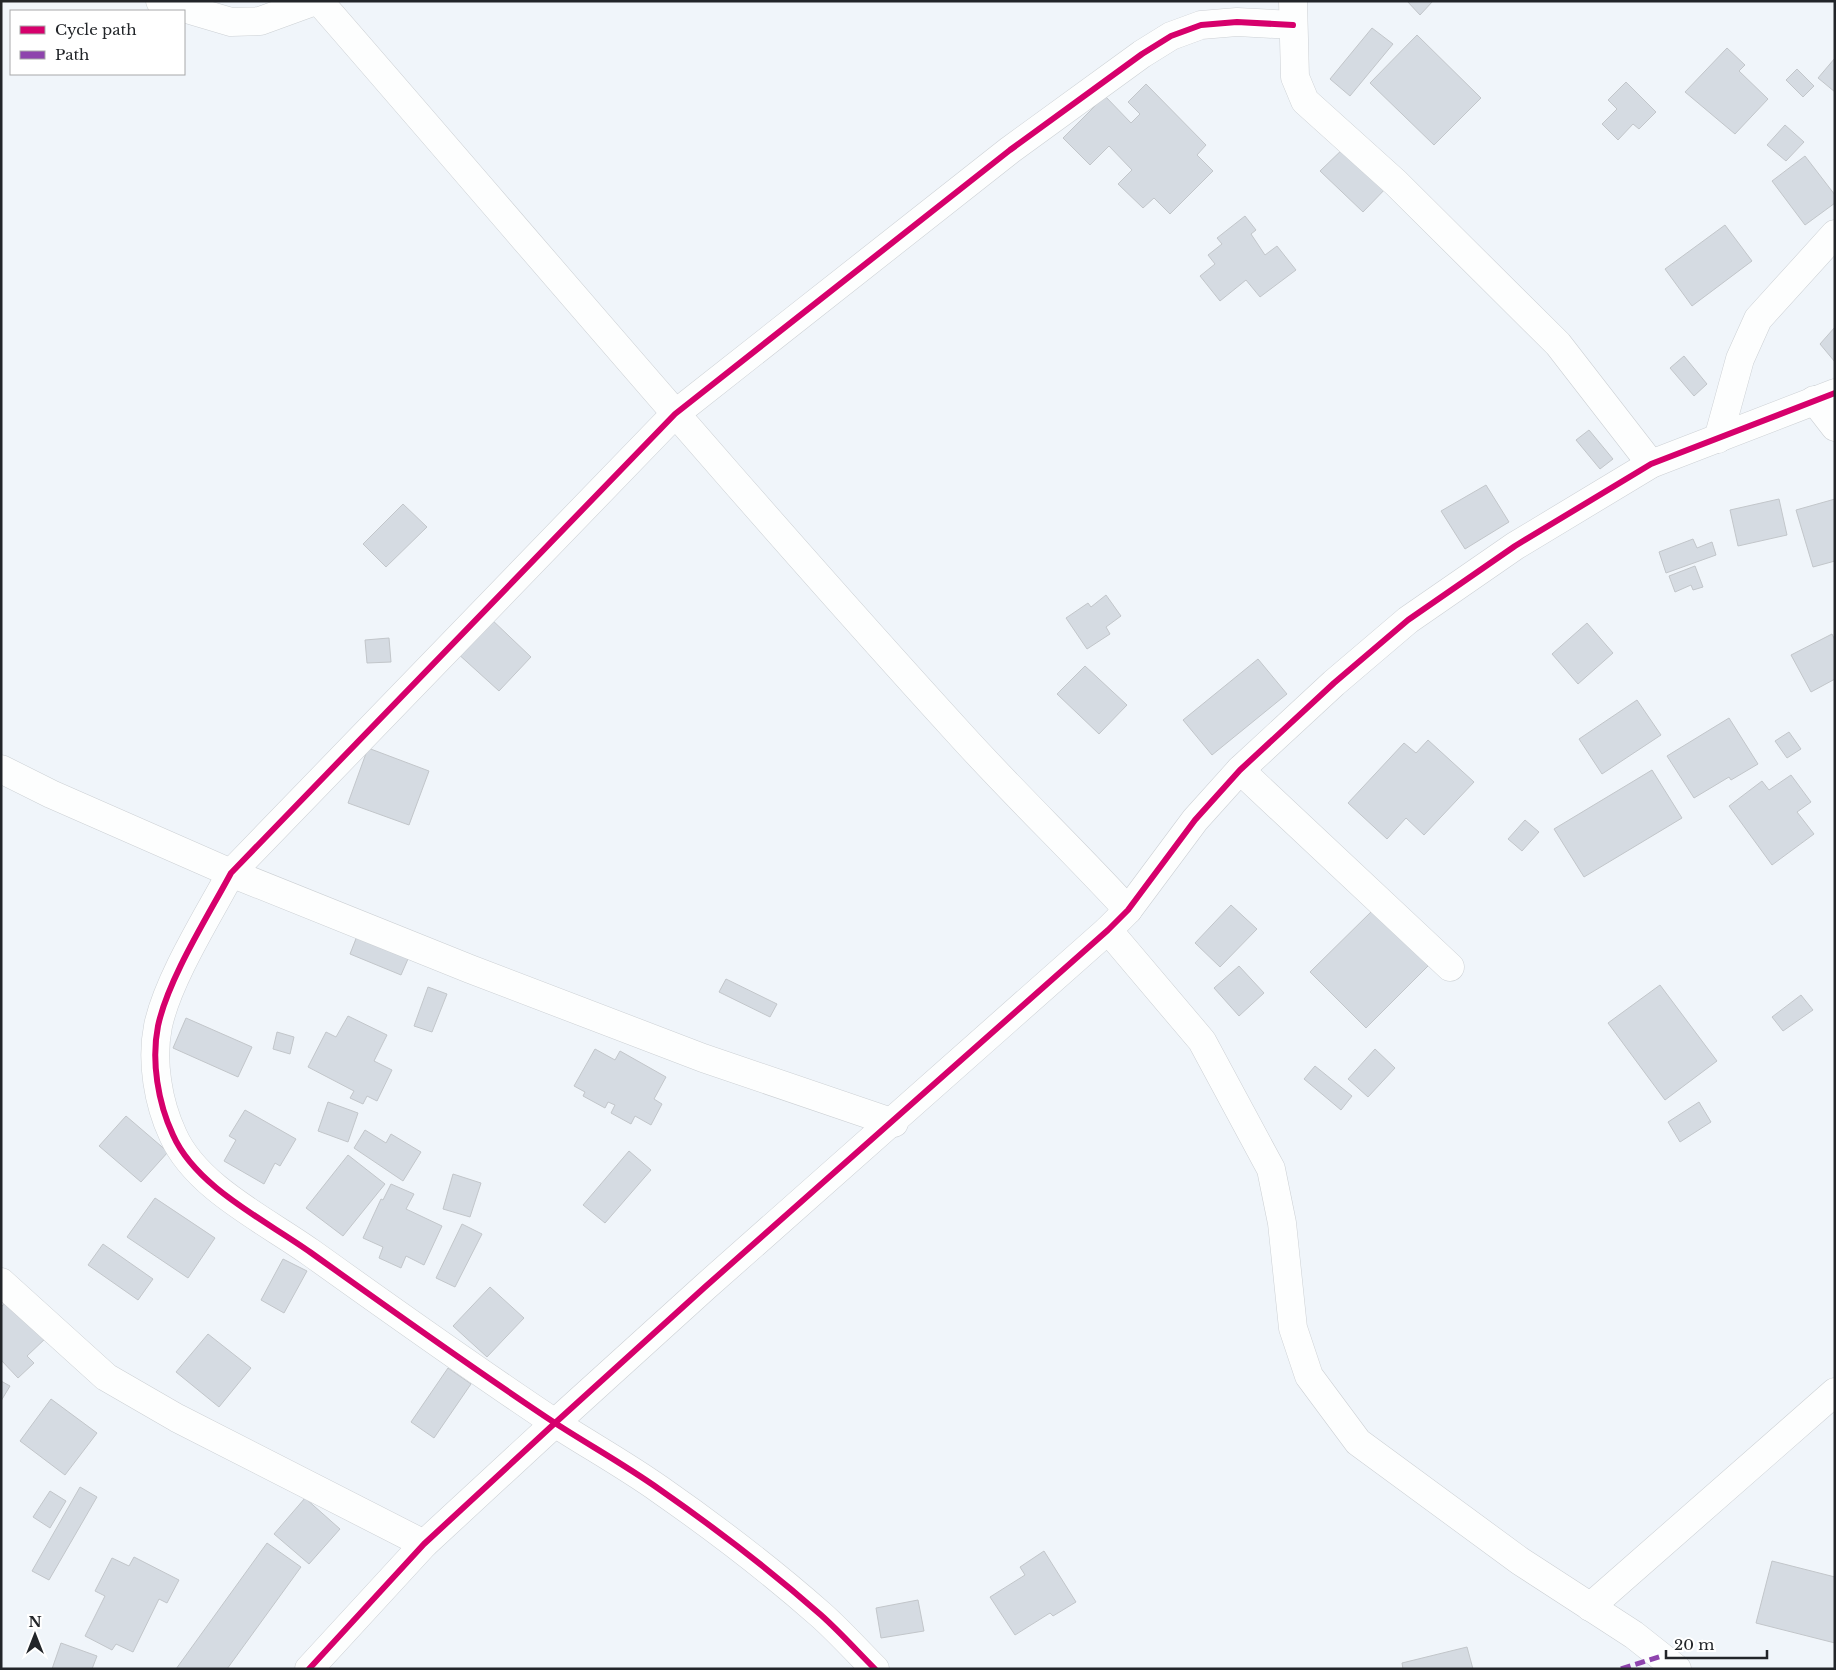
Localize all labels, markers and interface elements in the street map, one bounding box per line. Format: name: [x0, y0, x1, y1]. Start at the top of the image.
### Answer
legend: [10, 10, 185, 75]
text: Cycle path: [55, 20, 137, 39]
text: Path: [55, 45, 89, 64]
north arrow: [10, 1610, 60, 1660]
text: N: [28, 1613, 42, 1631]
scale bar: [1666, 1628, 1767, 1660]
text: 20 m: [1674, 1635, 1714, 1654]

